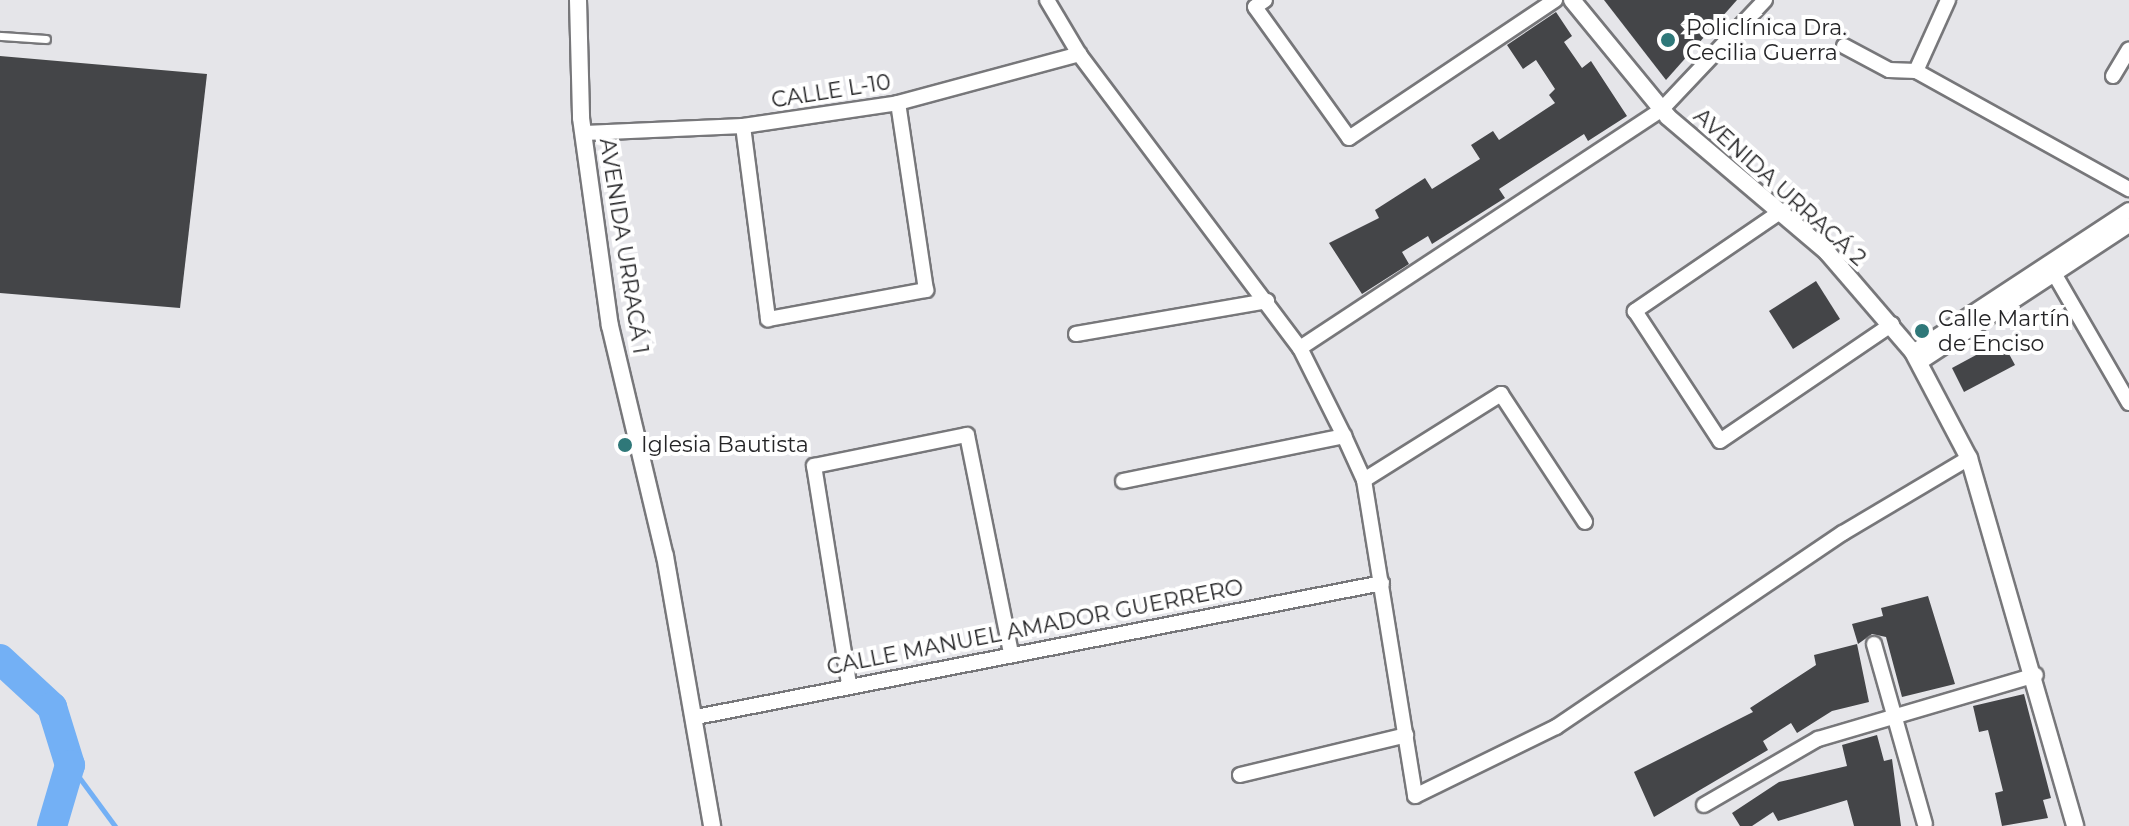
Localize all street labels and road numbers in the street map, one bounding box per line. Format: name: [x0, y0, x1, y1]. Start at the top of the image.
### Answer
street label: CALLE L-10: [769, 69, 893, 113]
street label: AVENIDA URRACÁ 2: [1688, 103, 1872, 271]
street label: AVENIDA URRACÁ 1: [594, 136, 654, 356]
street label: CALLE MANUEL AMADOR GUERRERO: [824, 574, 1246, 680]

